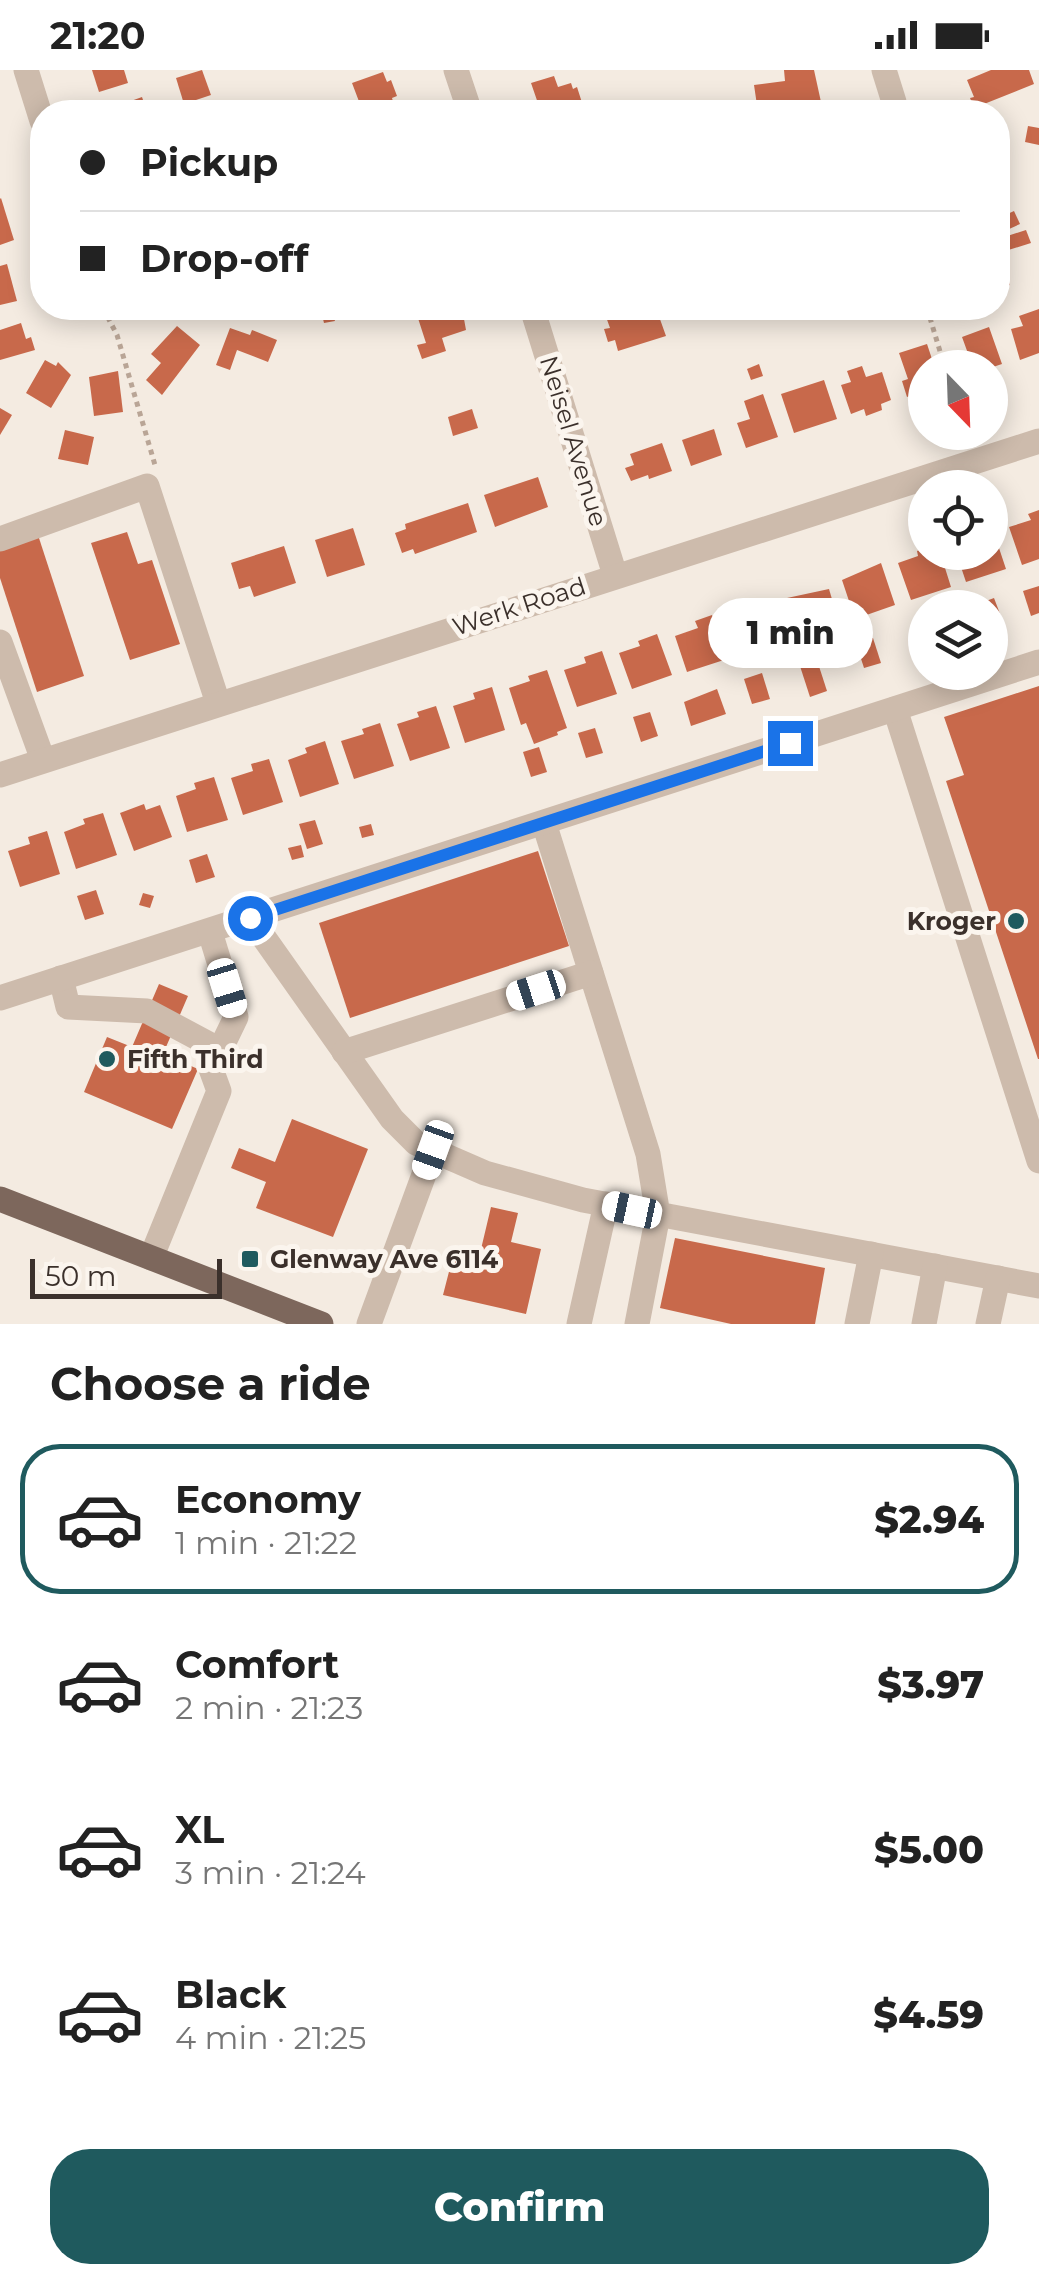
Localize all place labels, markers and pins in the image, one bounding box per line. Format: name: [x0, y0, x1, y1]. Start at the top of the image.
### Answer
place label: Kroger: [907, 906, 996, 936]
marker: Kroger: [1005, 910, 1027, 932]
place label: Fifth Third: [127, 1044, 264, 1074]
marker: Fifth Third: [96, 1048, 118, 1070]
place label: Glenway Ave 6114: [270, 1244, 498, 1274]
marker: Glenway Ave 6114: [239, 1248, 261, 1270]

